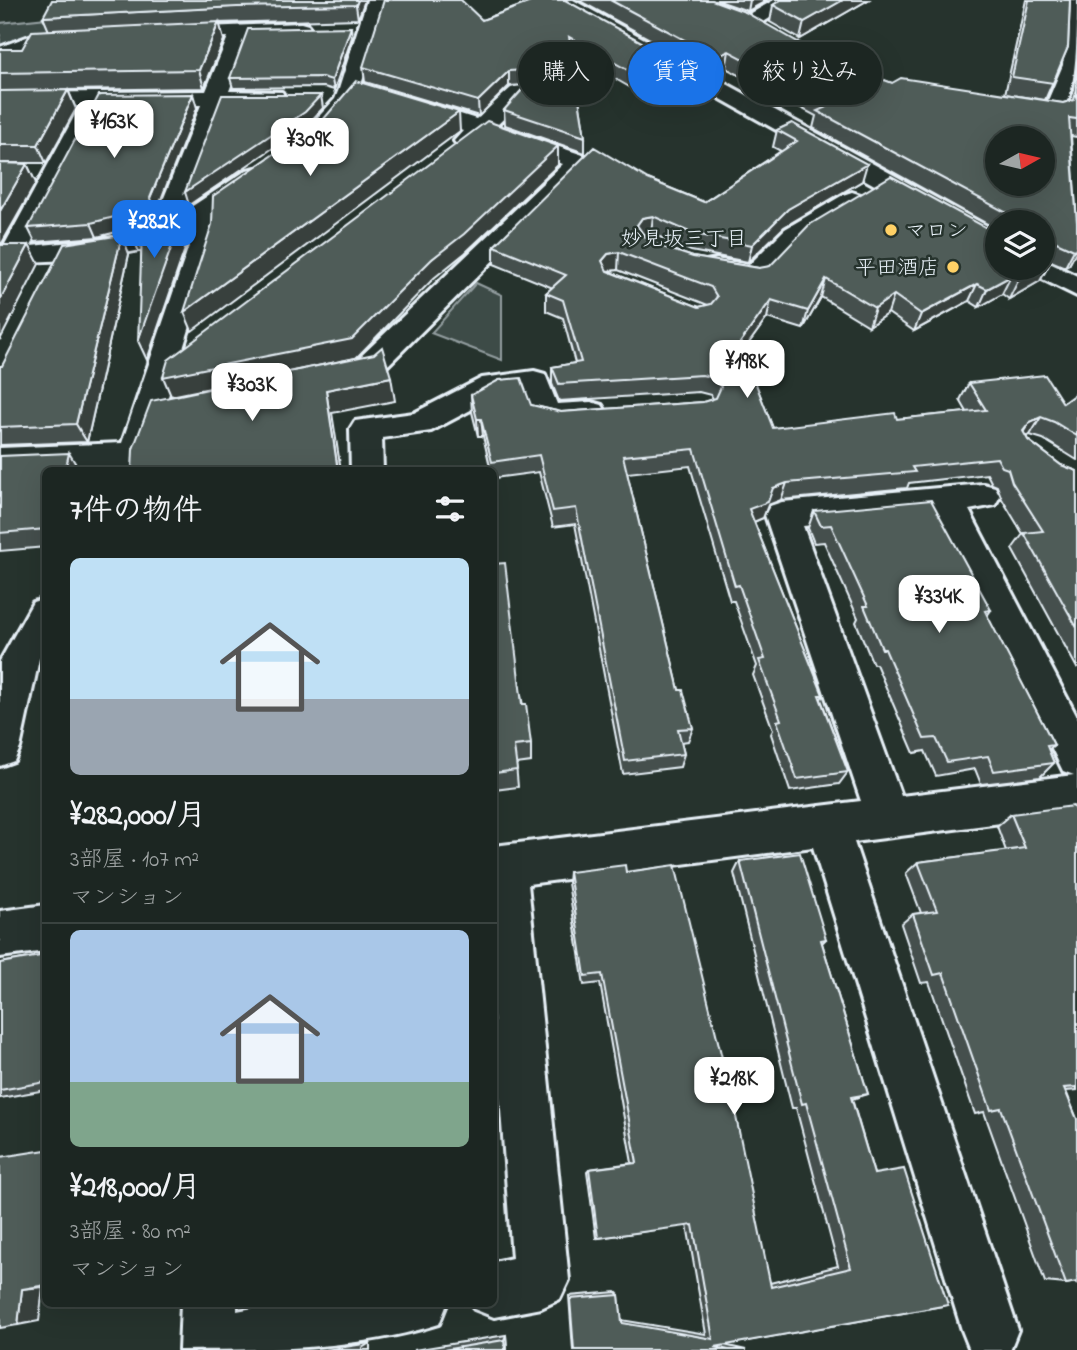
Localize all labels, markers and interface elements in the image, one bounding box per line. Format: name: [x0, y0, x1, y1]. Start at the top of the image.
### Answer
chip: 購入: [518, 42, 614, 105]
chip: 賃貸: [628, 42, 724, 105]
chip: 絞り込み: [738, 42, 882, 105]
pin: ¥163K: [65, 100, 163, 160]
text: ¥163K: [90, 106, 138, 139]
pin: ¥309K: [261, 118, 359, 178]
text: ¥309K: [287, 124, 333, 157]
north arrow: [985, 126, 1055, 196]
map controls: [985, 126, 1055, 280]
pin: ¥282K: [105, 201, 203, 260]
text: ¥282K: [128, 206, 180, 239]
button: layers: [985, 210, 1055, 280]
place label: マロン: [905, 217, 968, 247]
marker: マロン: [883, 222, 899, 238]
district label: 妙見坂三丁目: [621, 225, 747, 255]
place label: 平田酒店: [855, 254, 939, 284]
marker: 平田酒店: [945, 259, 961, 275]
pin: ¥198K: [698, 340, 796, 400]
text: ¥198K: [726, 346, 769, 379]
pin: ¥303K: [203, 364, 301, 423]
text: ¥303K: [227, 369, 277, 402]
text: 7件の物件: [70, 490, 202, 534]
icon: filters: [431, 490, 469, 528]
pin: ¥334K: [890, 576, 988, 635]
text: ¥334K: [915, 581, 963, 614]
icon: home: [207, 604, 333, 730]
text: ¥282,000/月: [70, 795, 206, 839]
text: 3部屋 · 107 m²: [70, 844, 199, 877]
text: マンション: [70, 882, 184, 915]
icon: home: [207, 976, 333, 1102]
pin: ¥218K: [685, 1058, 783, 1117]
text: ¥218K: [710, 1063, 758, 1096]
text: ¥218,000/月: [70, 1167, 201, 1211]
text: 3部屋 · 80 m²: [70, 1216, 191, 1249]
text: マンション: [70, 1254, 184, 1287]

